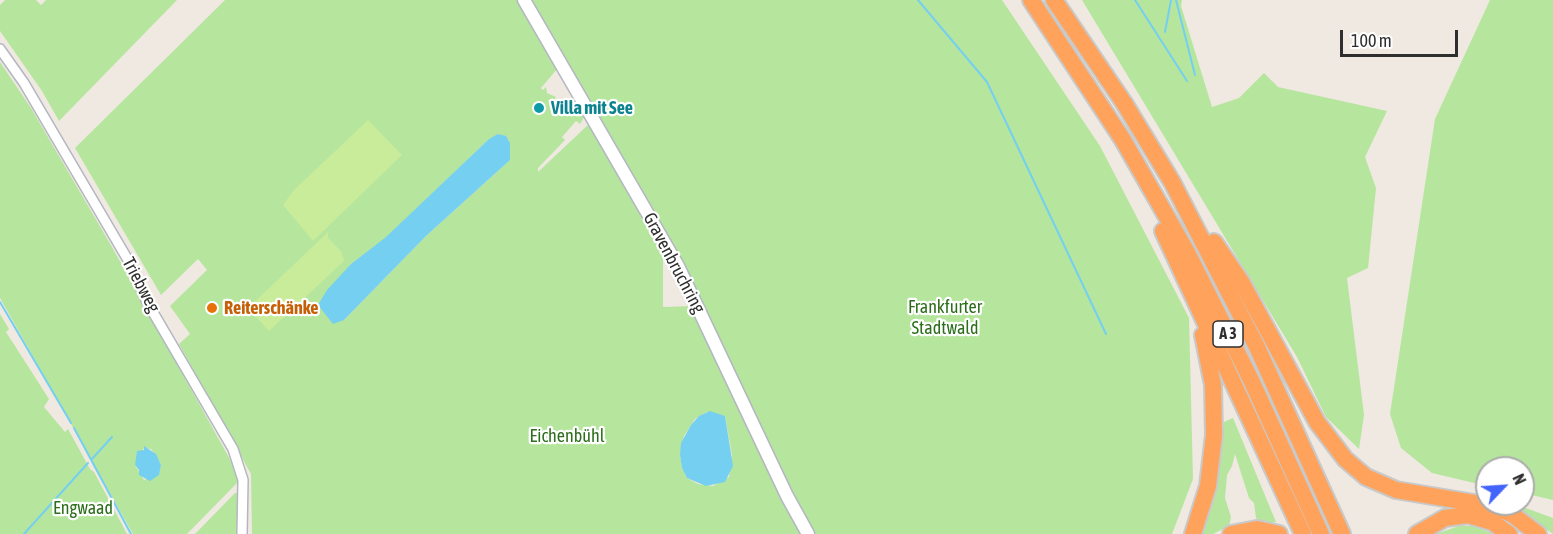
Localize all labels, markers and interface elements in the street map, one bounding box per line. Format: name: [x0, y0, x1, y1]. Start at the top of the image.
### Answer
scale bar: [1343, 18, 1462, 56]
text: 100 m: [1351, 30, 1392, 51]
place label: Villa mit See: [551, 97, 633, 119]
marker: Villa mit See: [532, 101, 546, 115]
street label: Gravenbruchring: [638, 209, 710, 317]
street label: Triebweg: [118, 254, 164, 316]
park label: Frankfurter Stadtwald: [908, 296, 982, 338]
place label: Reiterschänke: [224, 297, 318, 319]
marker: Reiterschänke: [205, 301, 219, 315]
road number: A 3: [1213, 321, 1243, 347]
park label: Eichenbühl: [530, 425, 604, 447]
north arrow: [1475, 456, 1535, 516]
text: N: [1509, 471, 1530, 487]
park label: Engwaad: [53, 497, 113, 519]

